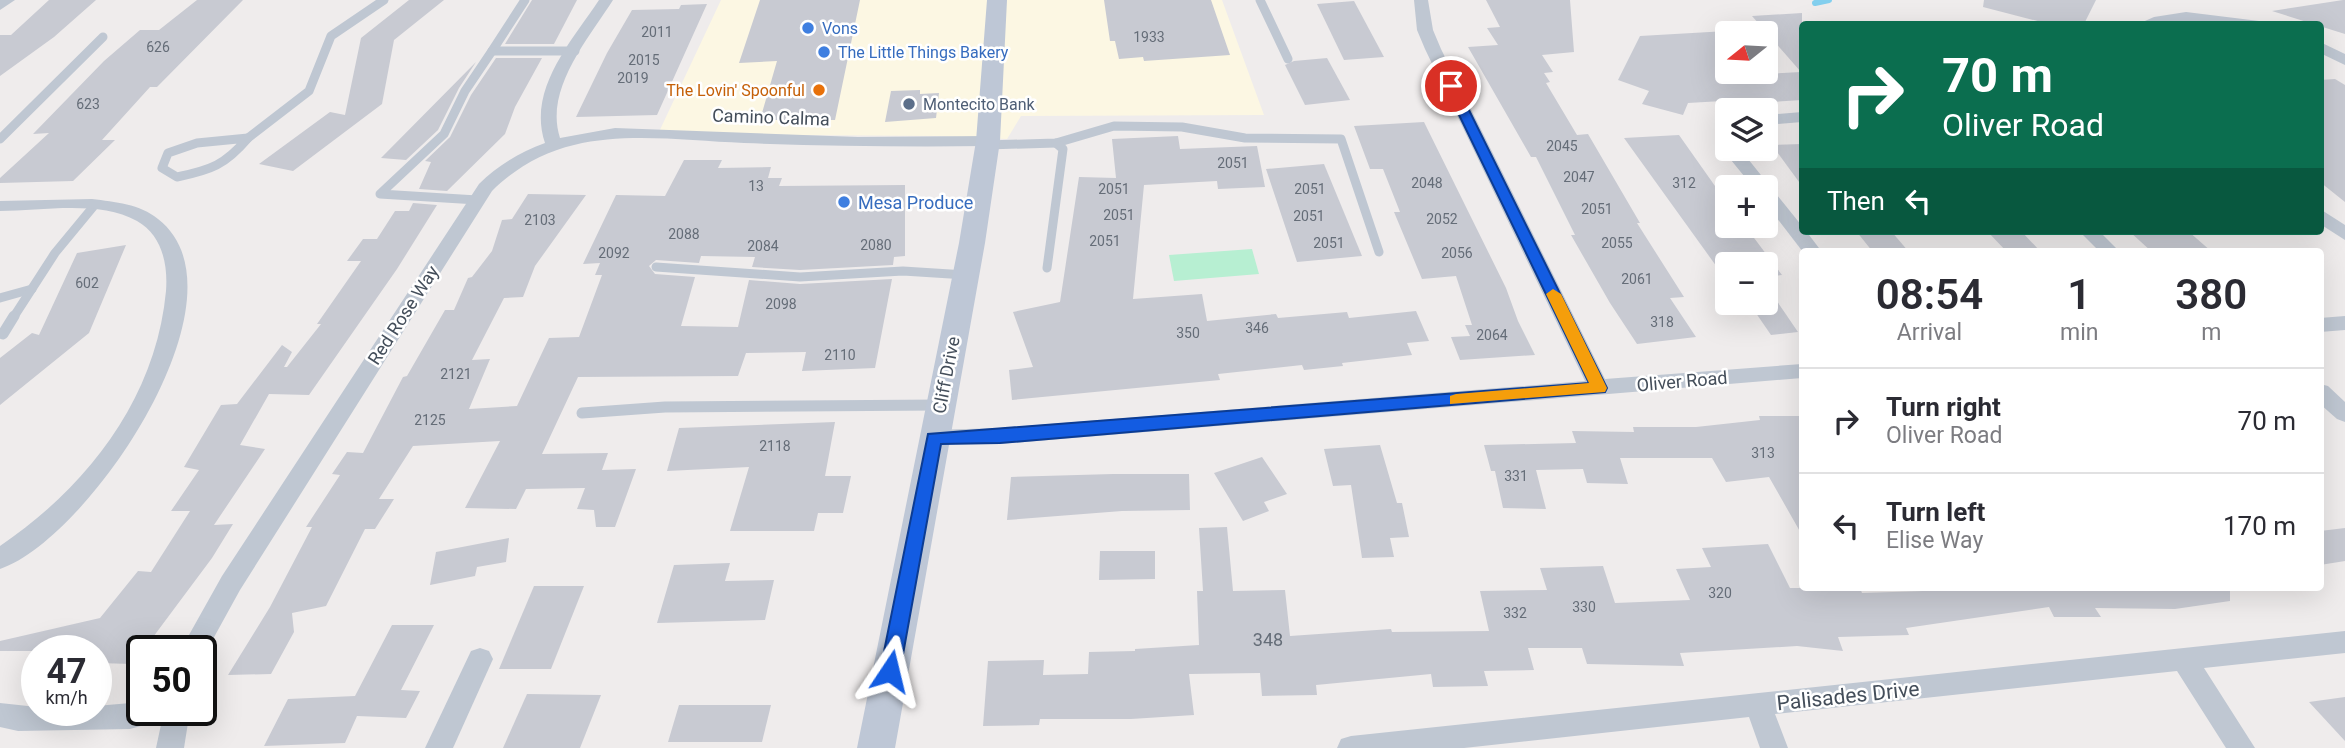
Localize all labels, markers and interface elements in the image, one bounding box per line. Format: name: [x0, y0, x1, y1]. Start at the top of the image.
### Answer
place label: Vons: [822, 19, 858, 38]
marker: Vons: [800, 20, 816, 36]
north arrow: [1715, 21, 1778, 84]
map controls: [1715, 21, 1778, 315]
house number: 2011: [641, 24, 673, 40]
house number: 1933: [1133, 29, 1165, 45]
house number: 626: [146, 39, 170, 55]
place label: The Little Things Bakery: [838, 43, 1009, 62]
marker: The Little Things Bakery: [816, 44, 832, 60]
text: 70 m: [1942, 47, 2053, 104]
icon: right: [1827, 49, 1918, 140]
house number: 2015: [628, 52, 660, 68]
pin: [1421, 56, 1481, 116]
icon: arrive: [1432, 67, 1470, 105]
house number: 2019: [617, 70, 649, 86]
place label: The Lovin' Spoonful: [666, 81, 805, 100]
marker: The Lovin' Spoonful: [811, 82, 827, 98]
place label: Montecito Bank: [923, 95, 1036, 114]
house number: 623: [76, 96, 100, 112]
marker: Montecito Bank: [901, 96, 917, 112]
button: layers: [1715, 98, 1778, 161]
street label: Camino Calma: [712, 104, 830, 130]
text: Oliver Road: [1942, 106, 2104, 144]
house number: 2045: [1546, 138, 1578, 154]
house number: 2051: [1217, 155, 1249, 171]
house number: 2047: [1563, 169, 1595, 185]
house number: 2048: [1411, 175, 1443, 191]
house number: 312: [1672, 175, 1696, 191]
button: +: [1715, 175, 1778, 238]
house number: 13: [748, 178, 764, 194]
house number: 2051: [1098, 181, 1130, 197]
house number: 2051: [1294, 181, 1326, 197]
icon: left: [1899, 182, 1937, 220]
text: Then: [1827, 186, 1885, 216]
place label: Mesa Produce: [858, 192, 973, 213]
marker: Mesa Produce: [836, 194, 852, 210]
house number: 2051: [1581, 201, 1613, 217]
house number: 2051: [1103, 207, 1135, 223]
house number: 2051: [1293, 208, 1325, 224]
house number: 2052: [1426, 211, 1458, 227]
house number: 2103: [524, 212, 556, 228]
house number: 2088: [668, 226, 700, 242]
house number: 2051: [1089, 233, 1121, 249]
house number: 2051: [1313, 235, 1345, 251]
house number: 2055: [1601, 235, 1633, 251]
house number: 2080: [860, 237, 892, 253]
house number: 2084: [747, 238, 779, 254]
house number: 2092: [598, 245, 630, 261]
house number: 2056: [1441, 245, 1473, 261]
button: −: [1715, 252, 1778, 315]
street label: Red Rose Way: [363, 261, 443, 368]
text: 08:54: [1876, 270, 1983, 319]
text: 1: [2067, 270, 2091, 319]
text: 380: [2175, 270, 2247, 319]
house number: 2061: [1621, 271, 1653, 287]
house number: 602: [75, 275, 99, 291]
house number: 2098: [765, 296, 797, 312]
house number: 318: [1650, 314, 1674, 330]
text: Arrival: [1897, 319, 1962, 346]
text: min: [2060, 319, 2098, 346]
text: m: [2201, 319, 2221, 346]
house number: 346: [1245, 320, 1269, 336]
house number: 350: [1176, 325, 1200, 341]
house number: 2064: [1476, 327, 1508, 343]
street label: Cliff Drive: [928, 335, 964, 415]
house number: 2110: [824, 347, 856, 363]
house number: 2121: [440, 366, 472, 382]
street label: Oliver Road: [1636, 367, 1728, 395]
text: Turn right: [1886, 392, 2001, 422]
icon: right: [1827, 402, 1865, 440]
text: 70 m: [2238, 406, 2296, 436]
house number: 2125: [414, 412, 446, 428]
text: Oliver Road: [1886, 422, 2002, 449]
house number: 2118: [759, 438, 791, 454]
house number: 313: [1751, 445, 1775, 461]
house number: 331: [1504, 468, 1528, 484]
text: Turn left: [1886, 497, 1985, 527]
icon: left: [1827, 507, 1865, 545]
text: 170 m: [2223, 511, 2296, 541]
text: Elise Way: [1886, 527, 1983, 554]
house number: 320: [1708, 585, 1732, 601]
house number: 330: [1572, 599, 1596, 615]
house number: 332: [1503, 605, 1527, 621]
house number: 348: [1253, 629, 1283, 650]
position arrow: [853, 634, 927, 708]
speed limit sign: 50: [126, 635, 217, 726]
text: 47: [46, 651, 87, 692]
street label: Palisades Drive: [1776, 677, 1920, 715]
text: km/h: [45, 687, 88, 708]

